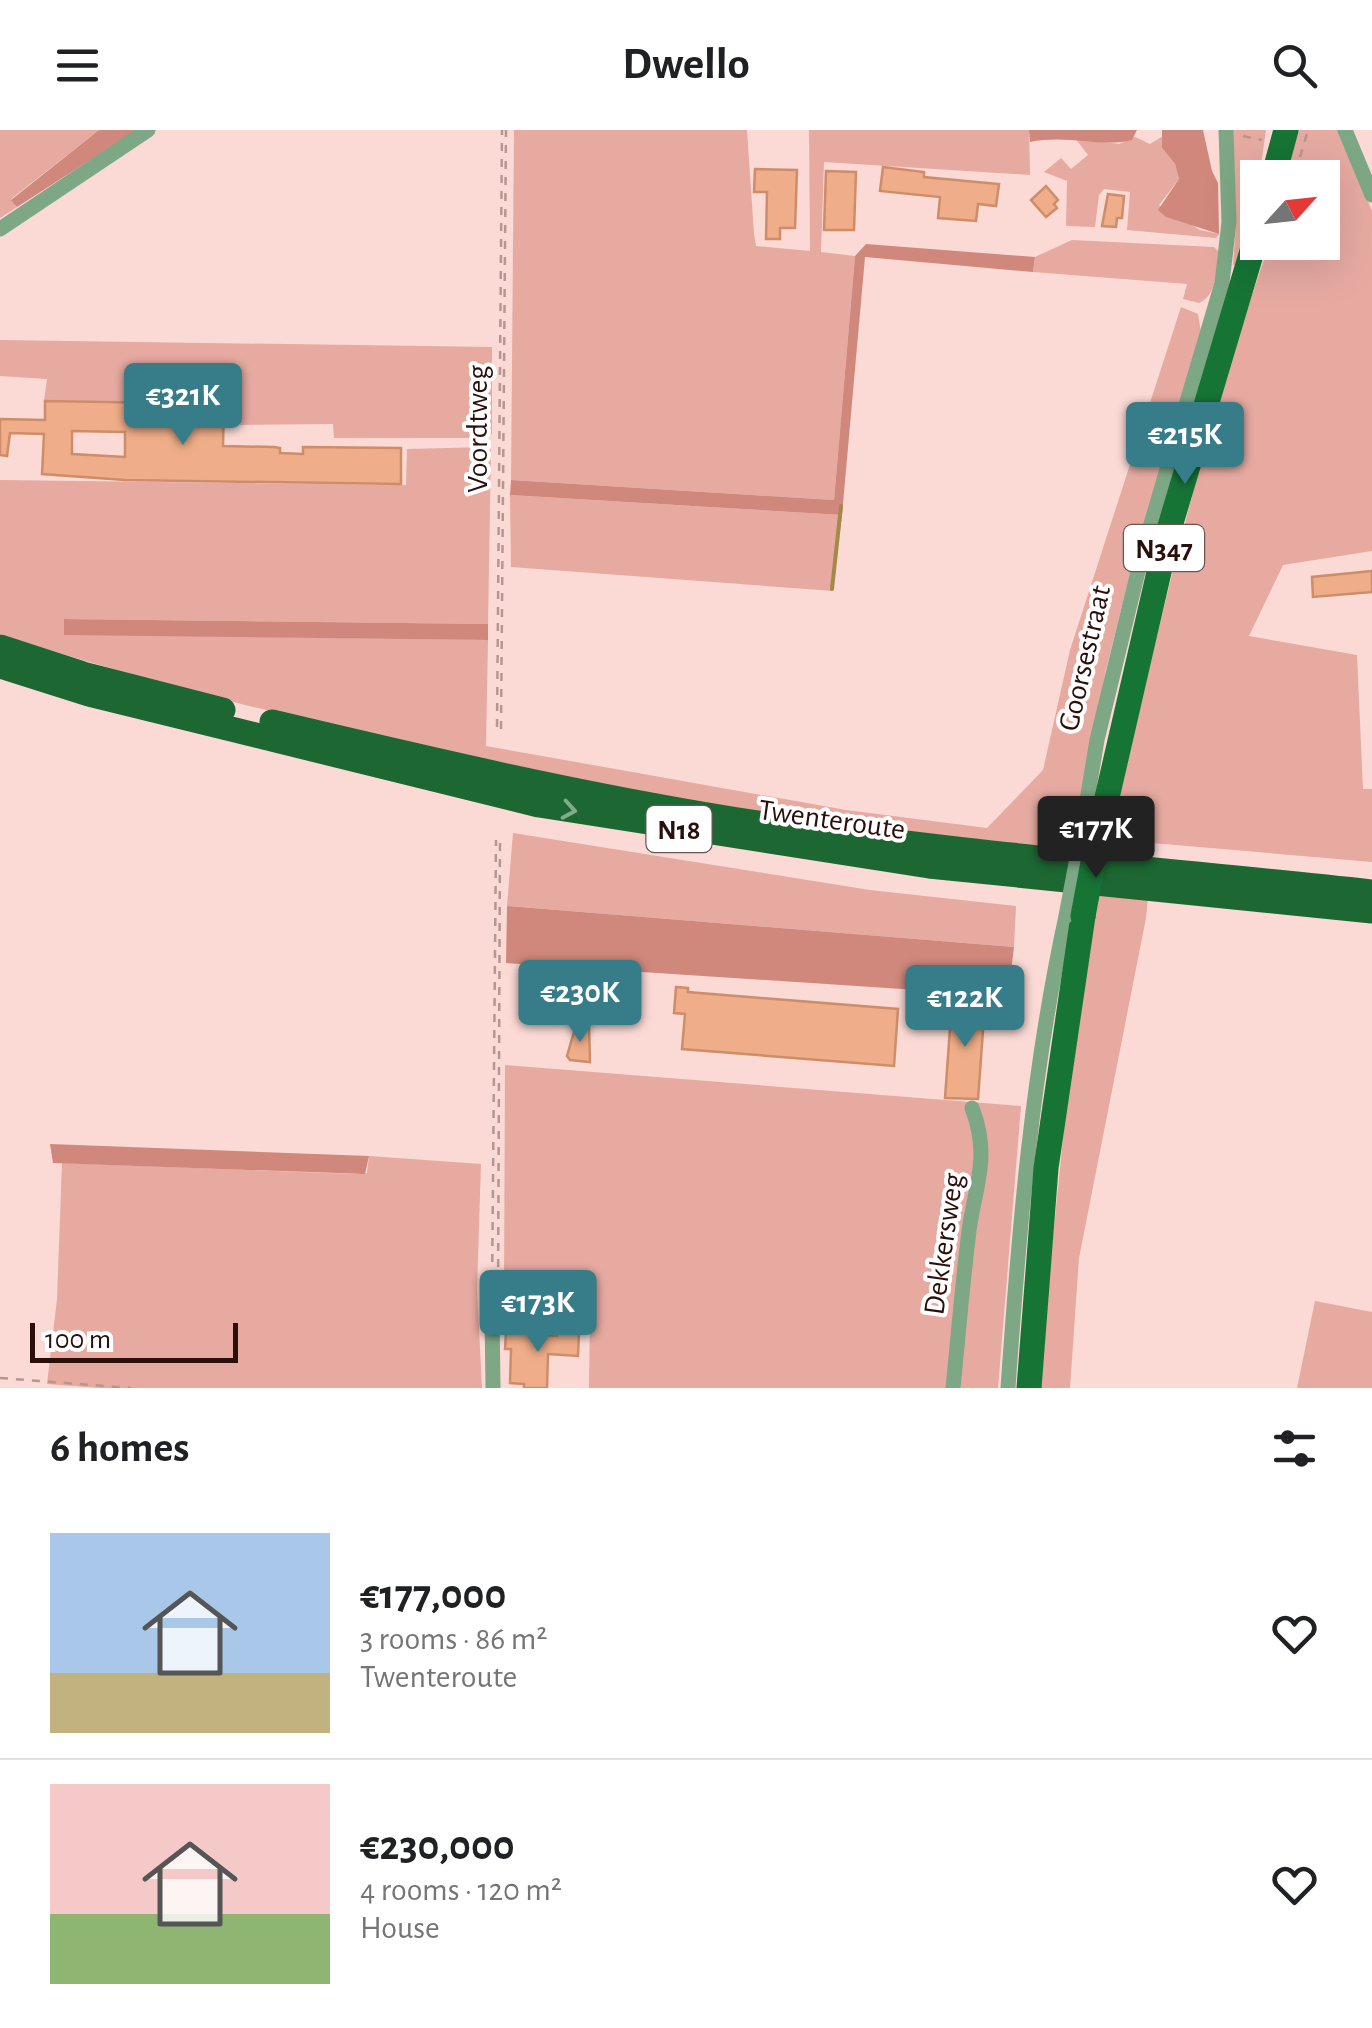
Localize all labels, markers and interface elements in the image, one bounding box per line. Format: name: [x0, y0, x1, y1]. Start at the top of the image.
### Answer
icon: menu: [50, 38, 105, 93]
icon: search: [1267, 38, 1322, 93]
text: Dwello: [622, 42, 750, 87]
north arrow: [1240, 160, 1340, 260]
map controls: [1240, 160, 1340, 260]
pin: €321K: [113, 363, 253, 448]
street label: Voordtweg: [463, 365, 493, 493]
text: €321K: [146, 379, 220, 411]
pin: €215K: [1115, 402, 1255, 487]
text: €215K: [1148, 418, 1222, 450]
road number: N347: [1124, 525, 1204, 571]
street label: Goorsestraat: [1054, 582, 1116, 734]
street label: Twenteroute: [757, 795, 907, 845]
pin: €177K: [1026, 796, 1166, 881]
one-way arrow: [561, 799, 577, 820]
road number: N18: [646, 806, 712, 852]
text: €177K: [1060, 812, 1132, 844]
pin: €230K: [510, 960, 650, 1045]
pin: €122K: [895, 965, 1035, 1050]
text: €230K: [540, 976, 620, 1008]
text: €122K: [927, 981, 1003, 1013]
street label: Dekkersweg: [919, 1171, 969, 1317]
pin: €173K: [468, 1270, 608, 1355]
text: €173K: [502, 1286, 574, 1318]
scale bar: [30, 1318, 238, 1362]
text: 100 m: [45, 1326, 111, 1354]
icon: filters: [1267, 1421, 1322, 1476]
text: 6 homes: [50, 1427, 189, 1469]
icon: home: [130, 1573, 250, 1693]
text: €177,000: [360, 1574, 506, 1616]
icon: heart: [1267, 1606, 1322, 1661]
text: 3 rooms · 86 m²: [360, 1623, 547, 1655]
text: Twenteroute: [360, 1661, 517, 1693]
icon: home: [130, 1824, 250, 1944]
text: €230,000: [360, 1825, 515, 1867]
icon: heart: [1267, 1857, 1322, 1912]
text: 4 rooms · 120 m²: [360, 1874, 562, 1906]
text: House: [360, 1912, 440, 1944]

